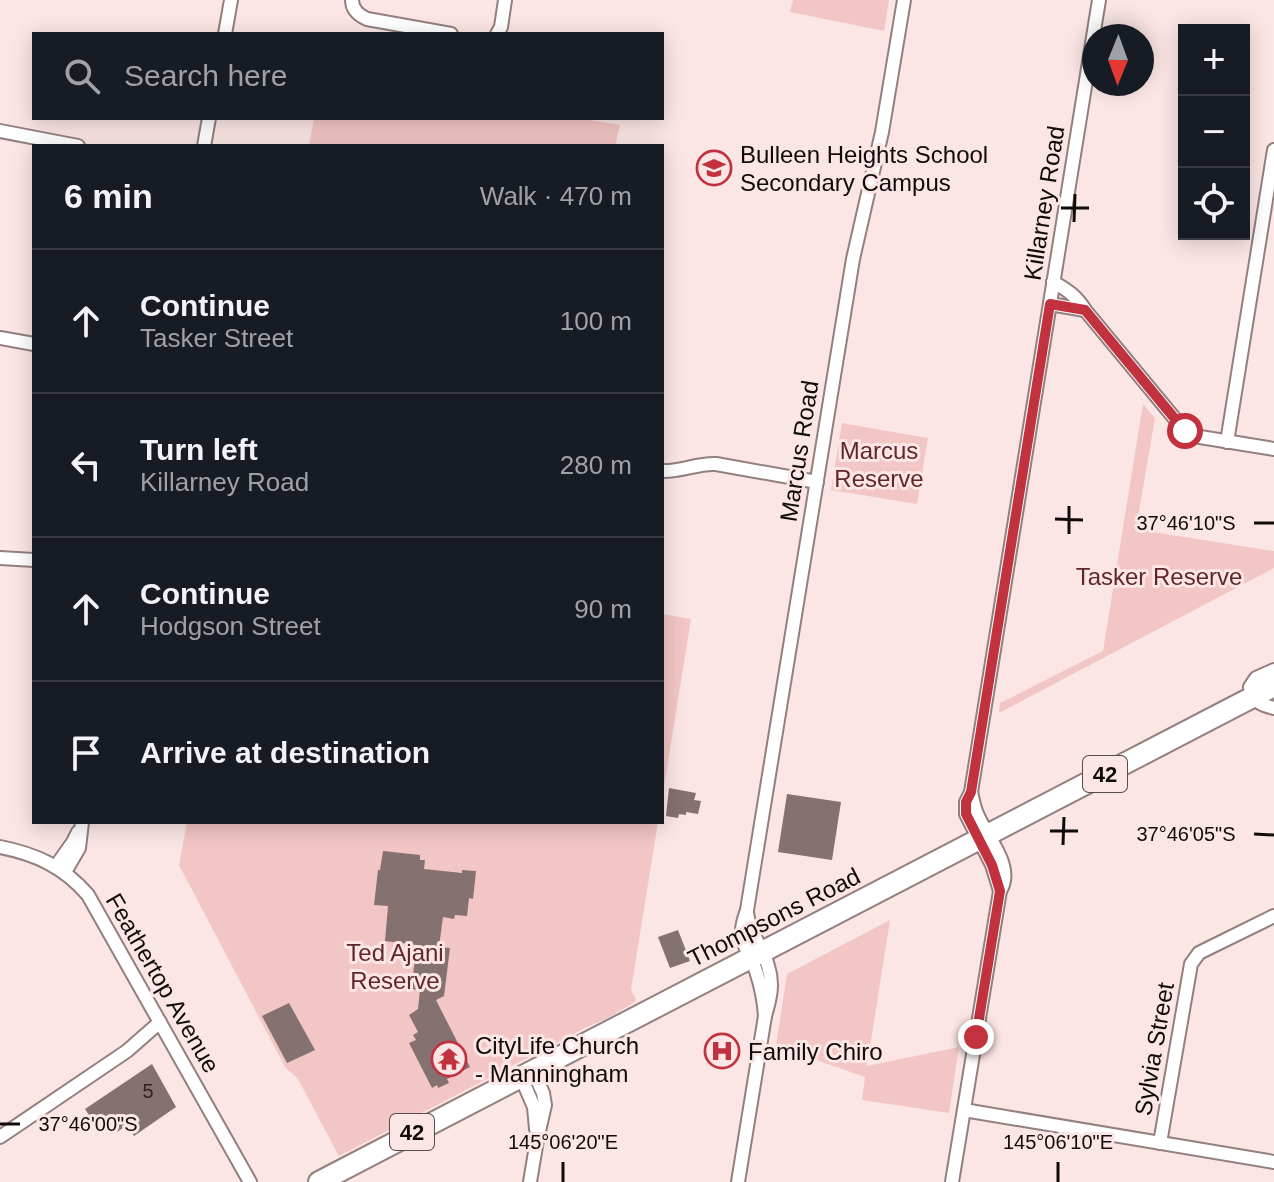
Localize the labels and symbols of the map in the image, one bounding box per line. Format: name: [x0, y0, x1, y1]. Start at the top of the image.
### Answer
north arrow: [1082, 24, 1154, 96]
street label: Killarney Road: [1018, 124, 1070, 282]
place label: Bulleen Heights School Secondary Campus: [740, 141, 988, 196]
school or university icon: Bulleen Heights School Secondary Campus: [695, 149, 733, 187]
street label: Marcus Road: [775, 378, 823, 524]
route start: [1167, 413, 1203, 449]
park label: Marcus Reserve: [834, 437, 924, 492]
text: 37°46'10"S: [1137, 512, 1236, 534]
park label: Tasker Reserve: [1076, 563, 1242, 590]
road number: 42: [1083, 756, 1127, 792]
text: 37°46'05"S: [1137, 823, 1236, 845]
street label: Thompsons Road: [683, 862, 865, 972]
street label: Feathertop Avenue: [101, 889, 225, 1077]
park label: Ted Ajani Reserve: [346, 939, 444, 994]
street label: Sylvia Street: [1129, 980, 1179, 1118]
route end: [958, 1019, 994, 1055]
place label: CityLife Church - Manningham: [475, 1032, 639, 1087]
hospital icon: Family Chiro: [703, 1032, 741, 1070]
place label: Family Chiro: [748, 1038, 883, 1065]
temple icon: CityLife Church - Manningham: [430, 1040, 468, 1078]
house number: 5: [142, 1080, 154, 1102]
text: 37°46'00"S: [39, 1113, 138, 1135]
road number: 42: [390, 1114, 434, 1150]
text: 145°06'20"E: [508, 1131, 618, 1153]
text: 145°06'10"E: [1003, 1131, 1113, 1153]

